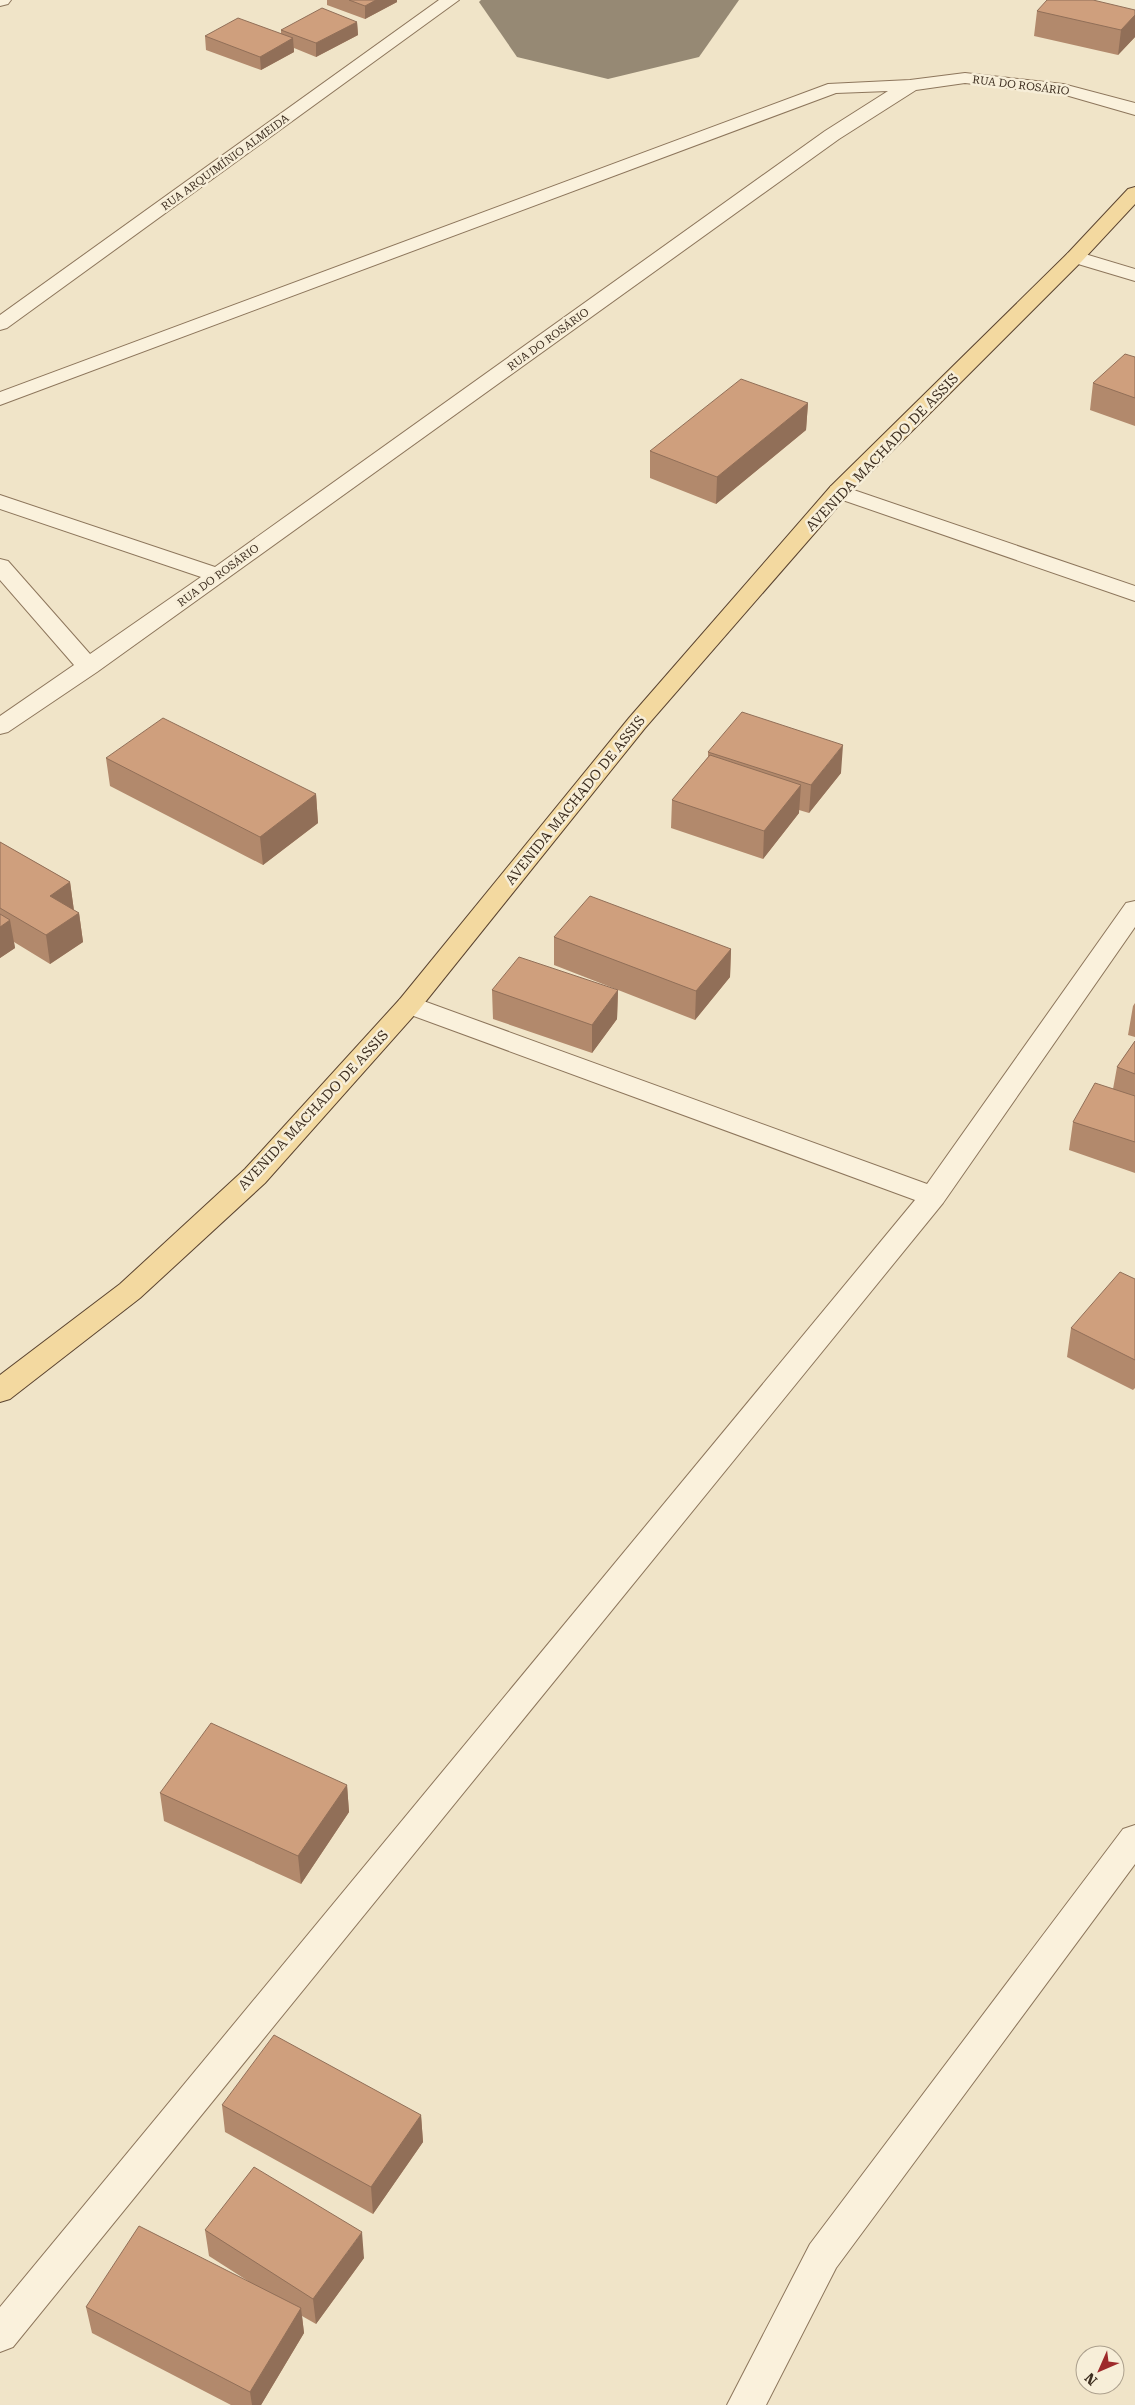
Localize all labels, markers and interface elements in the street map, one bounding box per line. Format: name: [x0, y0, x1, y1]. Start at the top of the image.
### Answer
street label: RUA DO ROSÁRIO: [972, 72, 1071, 98]
street label: RUA ARQUIMÍNIO ALMEIDA: [158, 111, 292, 213]
street label: RUA DO ROSÁRIO: [504, 305, 592, 373]
street label: AVENIDA MACHADO DE ASSIS: [802, 370, 962, 534]
street label: RUA DO ROSÁRIO: [174, 541, 262, 609]
street label: AVENIDA MACHADO DE ASSIS: [502, 712, 648, 888]
street label: AVENIDA MACHADO DE ASSIS: [235, 1027, 391, 1193]
north arrow: [1075, 2345, 1125, 2395]
text: N: [1081, 2370, 1100, 2389]

